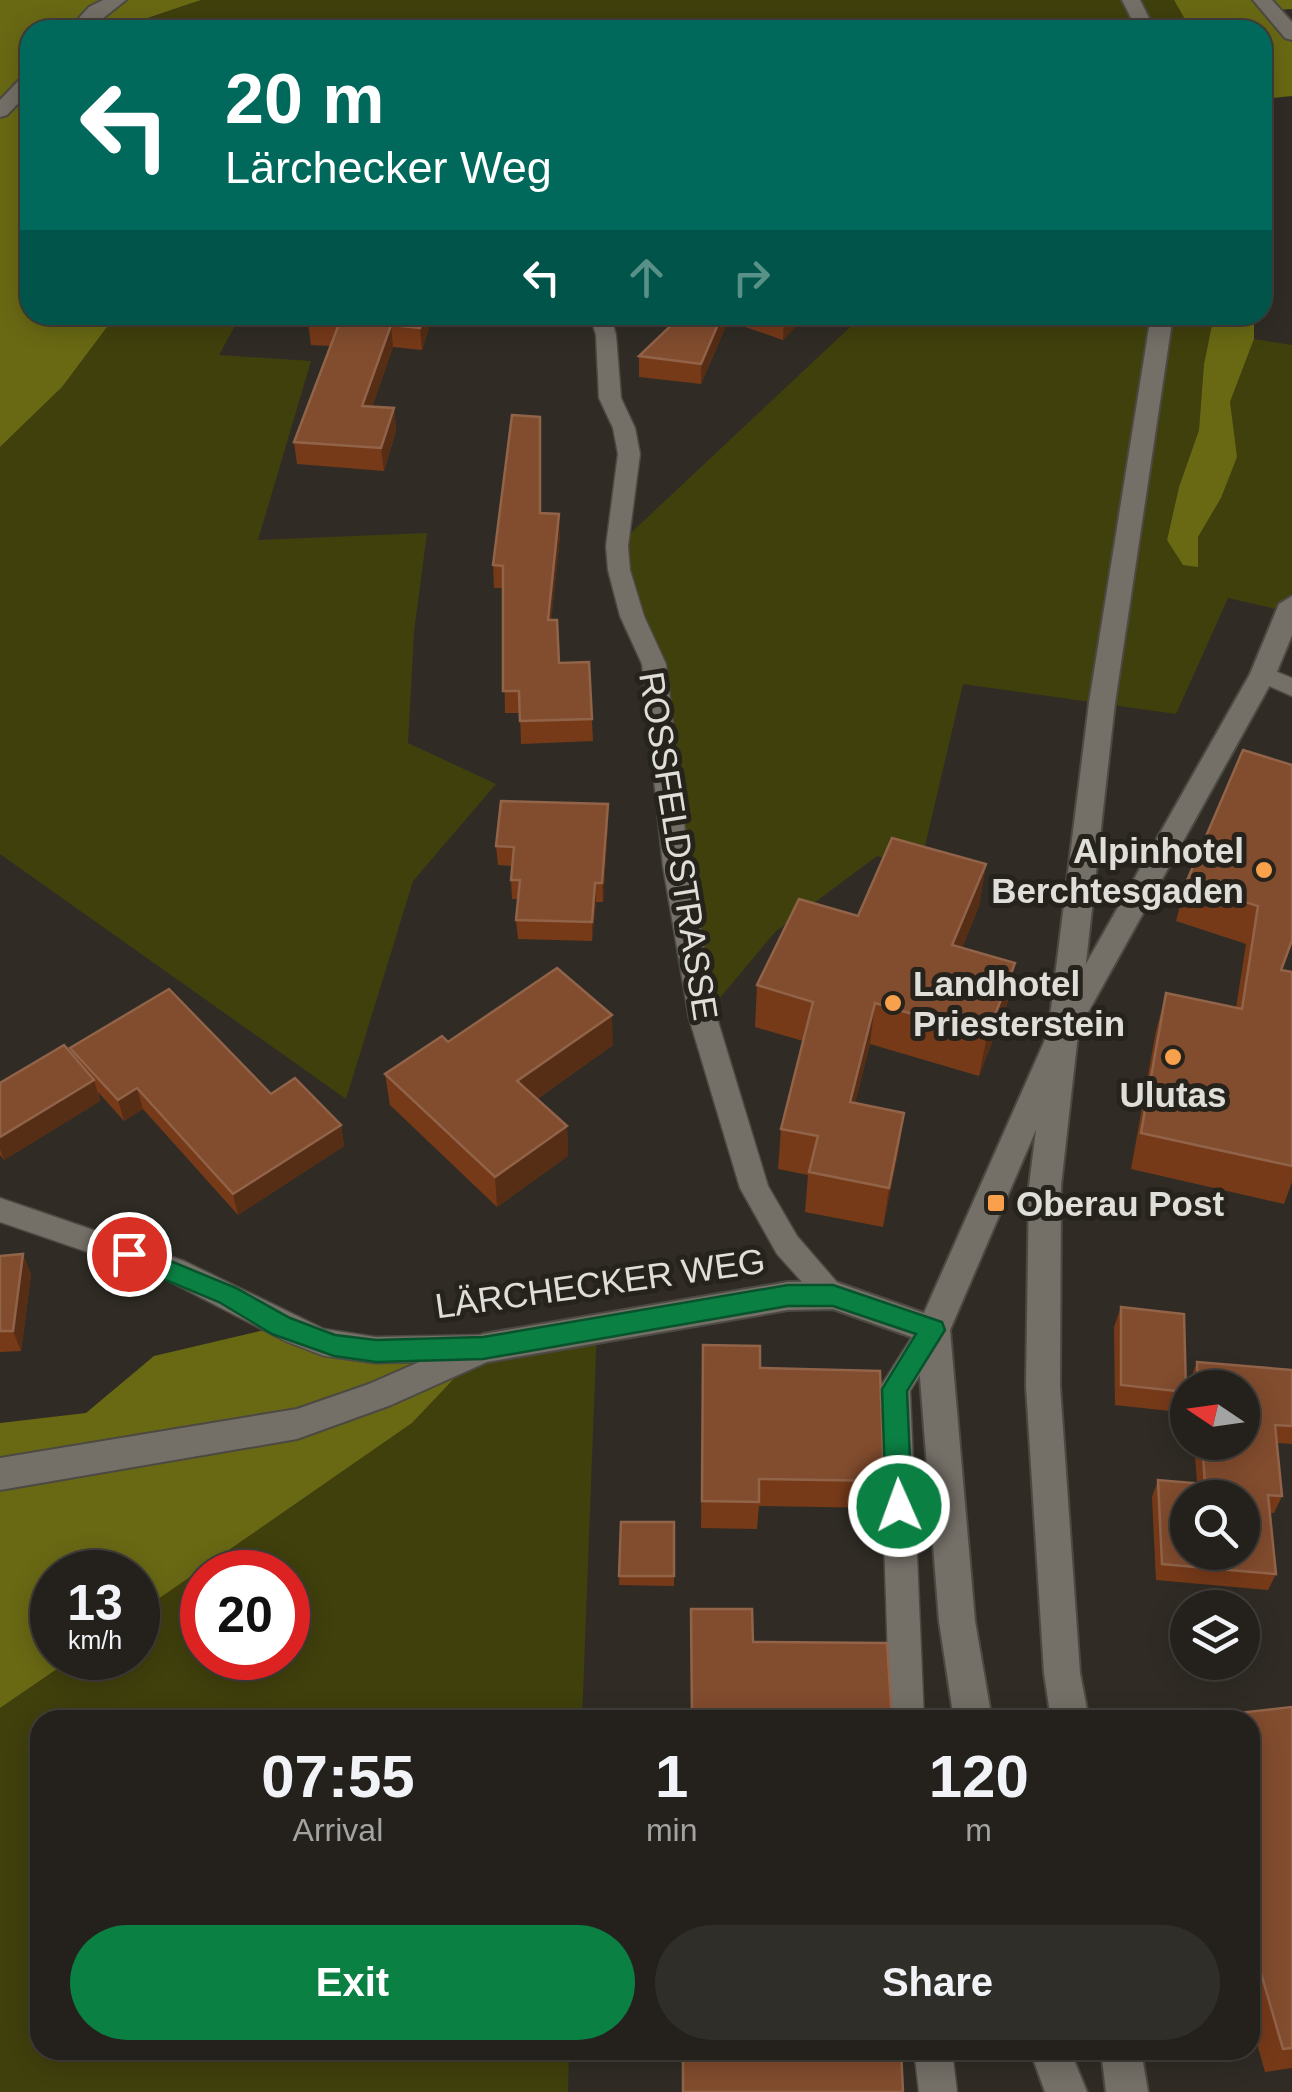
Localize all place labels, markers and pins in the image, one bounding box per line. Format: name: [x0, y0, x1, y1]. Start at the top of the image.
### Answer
place label: Alpinhotel Berchtesgaden: [991, 831, 1244, 910]
marker: Alpinhotel Berchtesgaden: [1253, 859, 1275, 881]
place label: Landhotel Priesterstein: [913, 964, 1125, 1043]
marker: Landhotel Priesterstein: [882, 992, 904, 1014]
marker: Ulutas: [1162, 1046, 1184, 1068]
place label: Ulutas: [1120, 1075, 1226, 1114]
place label: Oberau Post: [1016, 1184, 1224, 1223]
marker: Oberau Post: [985, 1192, 1007, 1214]
pin: [87, 1212, 172, 1297]

